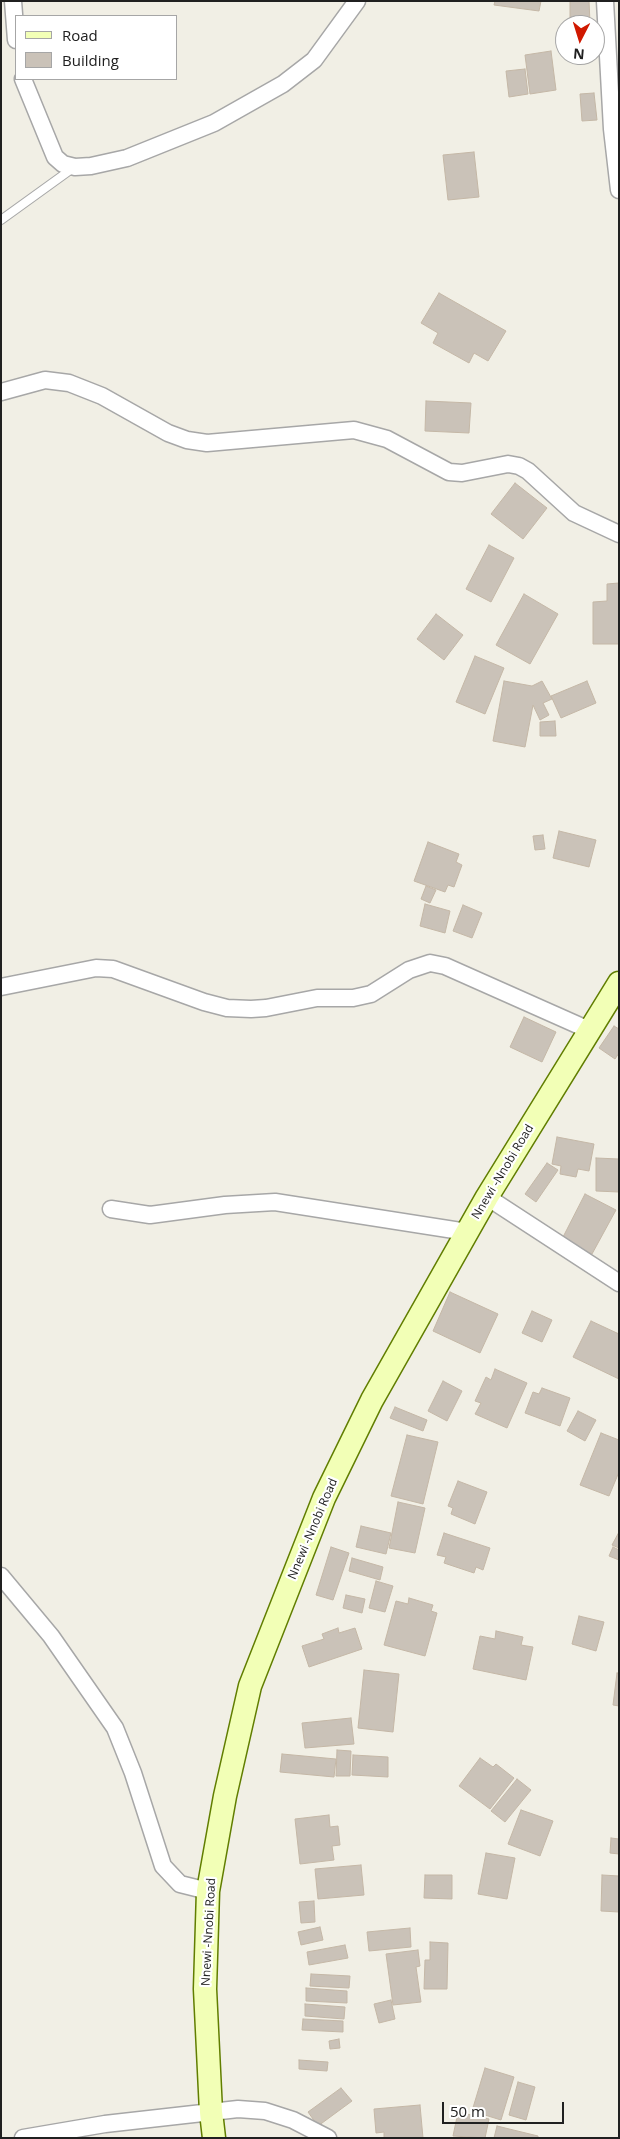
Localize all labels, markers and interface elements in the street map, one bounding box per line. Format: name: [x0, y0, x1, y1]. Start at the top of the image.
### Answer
legend: [15, 15, 178, 80]
north arrow: [555, 15, 605, 65]
text: Road: [62, 25, 98, 45]
text: N: [572, 44, 585, 64]
text: Building: [62, 50, 119, 70]
street label: Nnewi -Nnobi Road: [469, 1122, 537, 1222]
street label: Nnewi -Nnobi Road: [285, 1476, 341, 1582]
street label: Nnewi -Nnobi Road: [199, 1878, 219, 1986]
scale bar: [445, 2092, 568, 2124]
text: 50 m: [450, 2101, 485, 2121]

